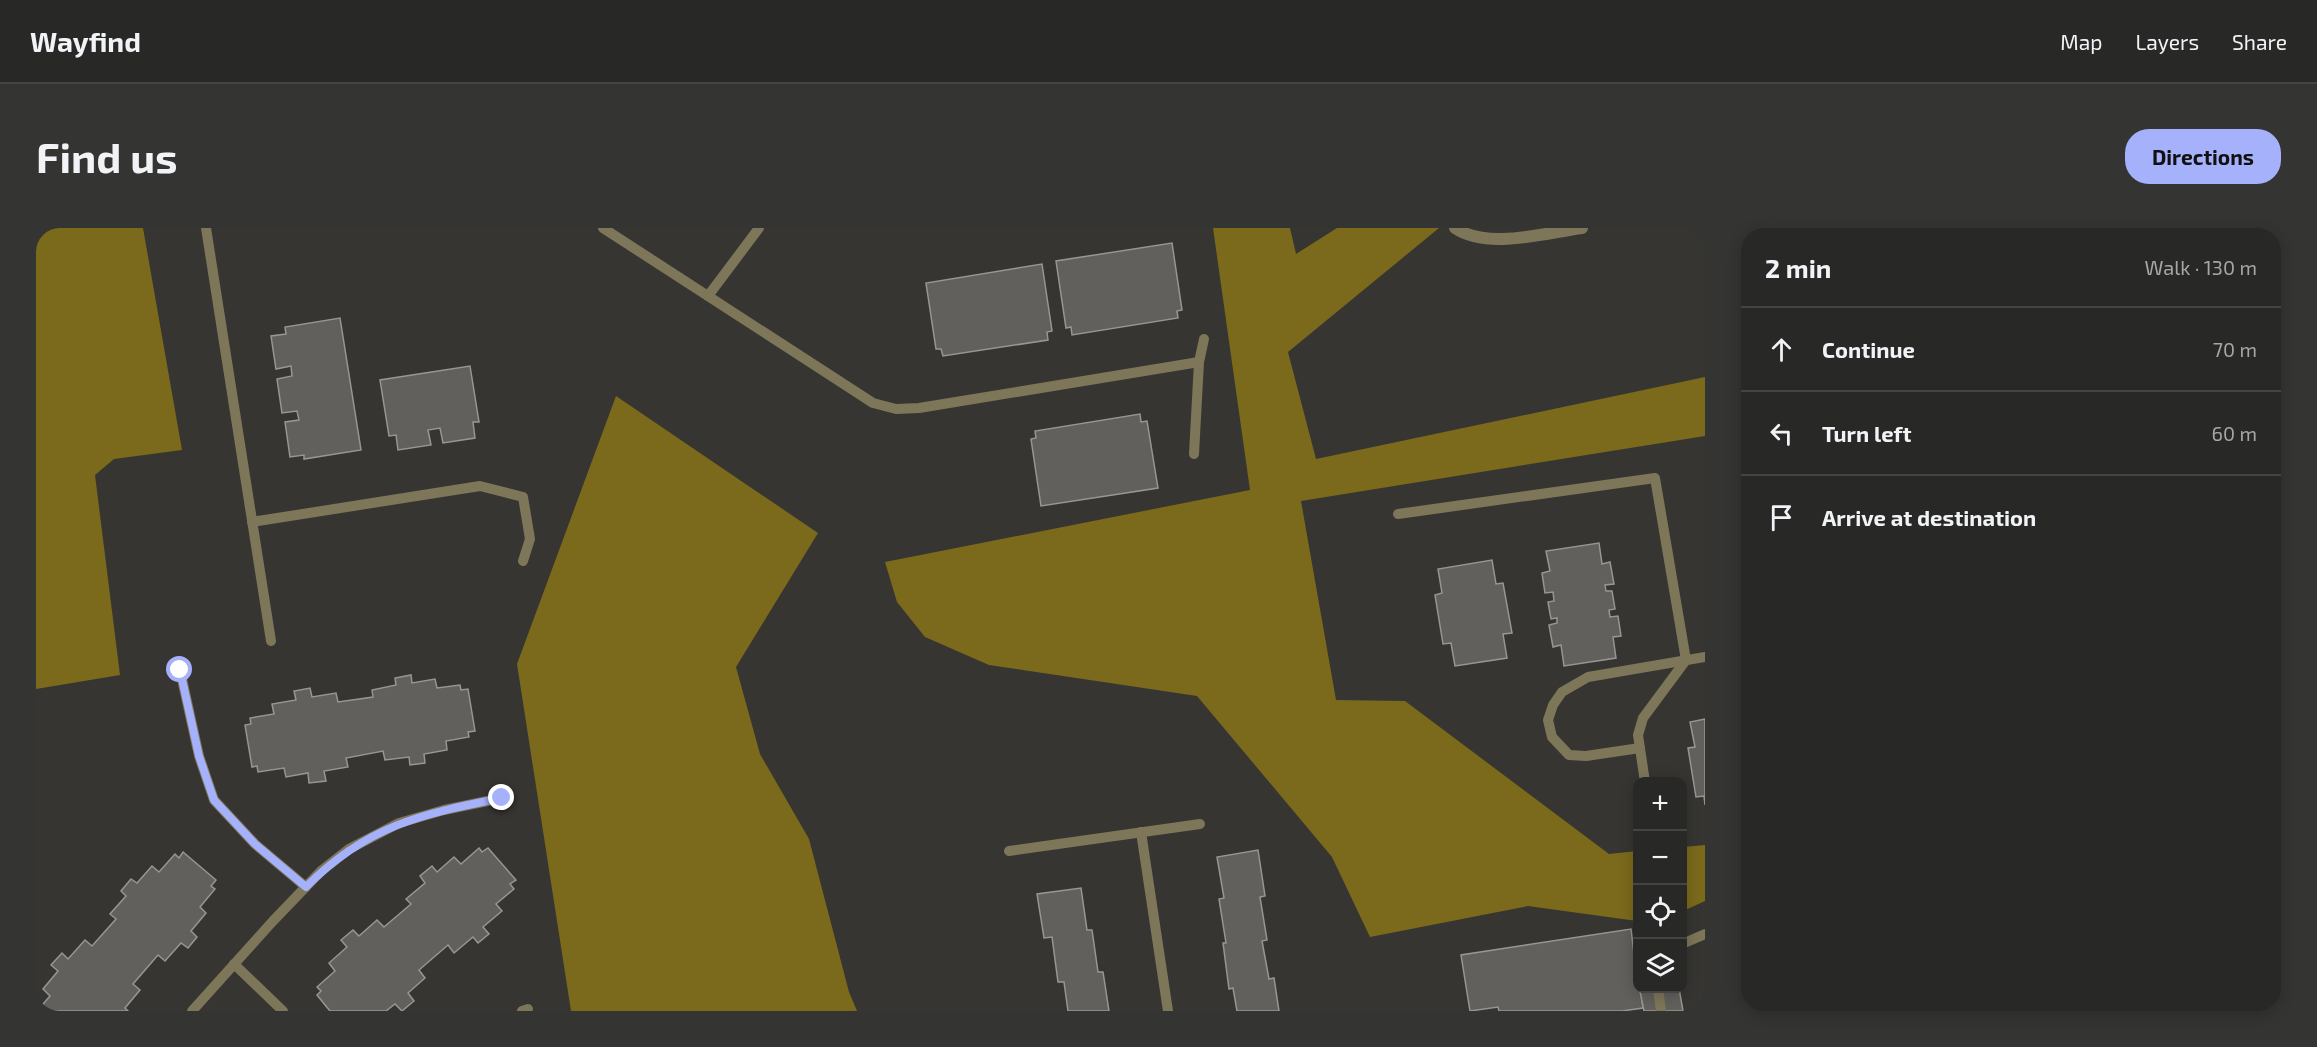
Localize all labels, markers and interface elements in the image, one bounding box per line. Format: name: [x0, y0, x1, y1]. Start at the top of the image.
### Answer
text: Wayfind: [30, 24, 141, 58]
text: Map: [2060, 29, 2102, 54]
text: Layers: [2135, 29, 2199, 54]
text: Share: [2232, 29, 2287, 54]
button: Directions: [2125, 129, 2281, 184]
text: Find us: [36, 131, 178, 181]
text: 2 min: [1765, 252, 1831, 283]
text: Walk · 130 m: [2145, 255, 2257, 279]
icon: ahead: [1765, 333, 1798, 366]
text: Continue: [1822, 336, 1915, 362]
text: 70 m: [2213, 337, 2257, 361]
icon: left: [1765, 417, 1798, 450]
text: Turn left: [1822, 420, 1911, 446]
text: 60 m: [2212, 421, 2257, 445]
icon: arrive: [1765, 501, 1798, 534]
text: Arrive at destination: [1822, 504, 2036, 530]
route start: [166, 656, 192, 682]
map controls: [1633, 777, 1687, 993]
button: +: [1633, 777, 1687, 831]
route end: [488, 784, 514, 810]
button: −: [1633, 831, 1687, 885]
button: locate: [1633, 885, 1687, 939]
button: layers: [1633, 939, 1687, 993]

